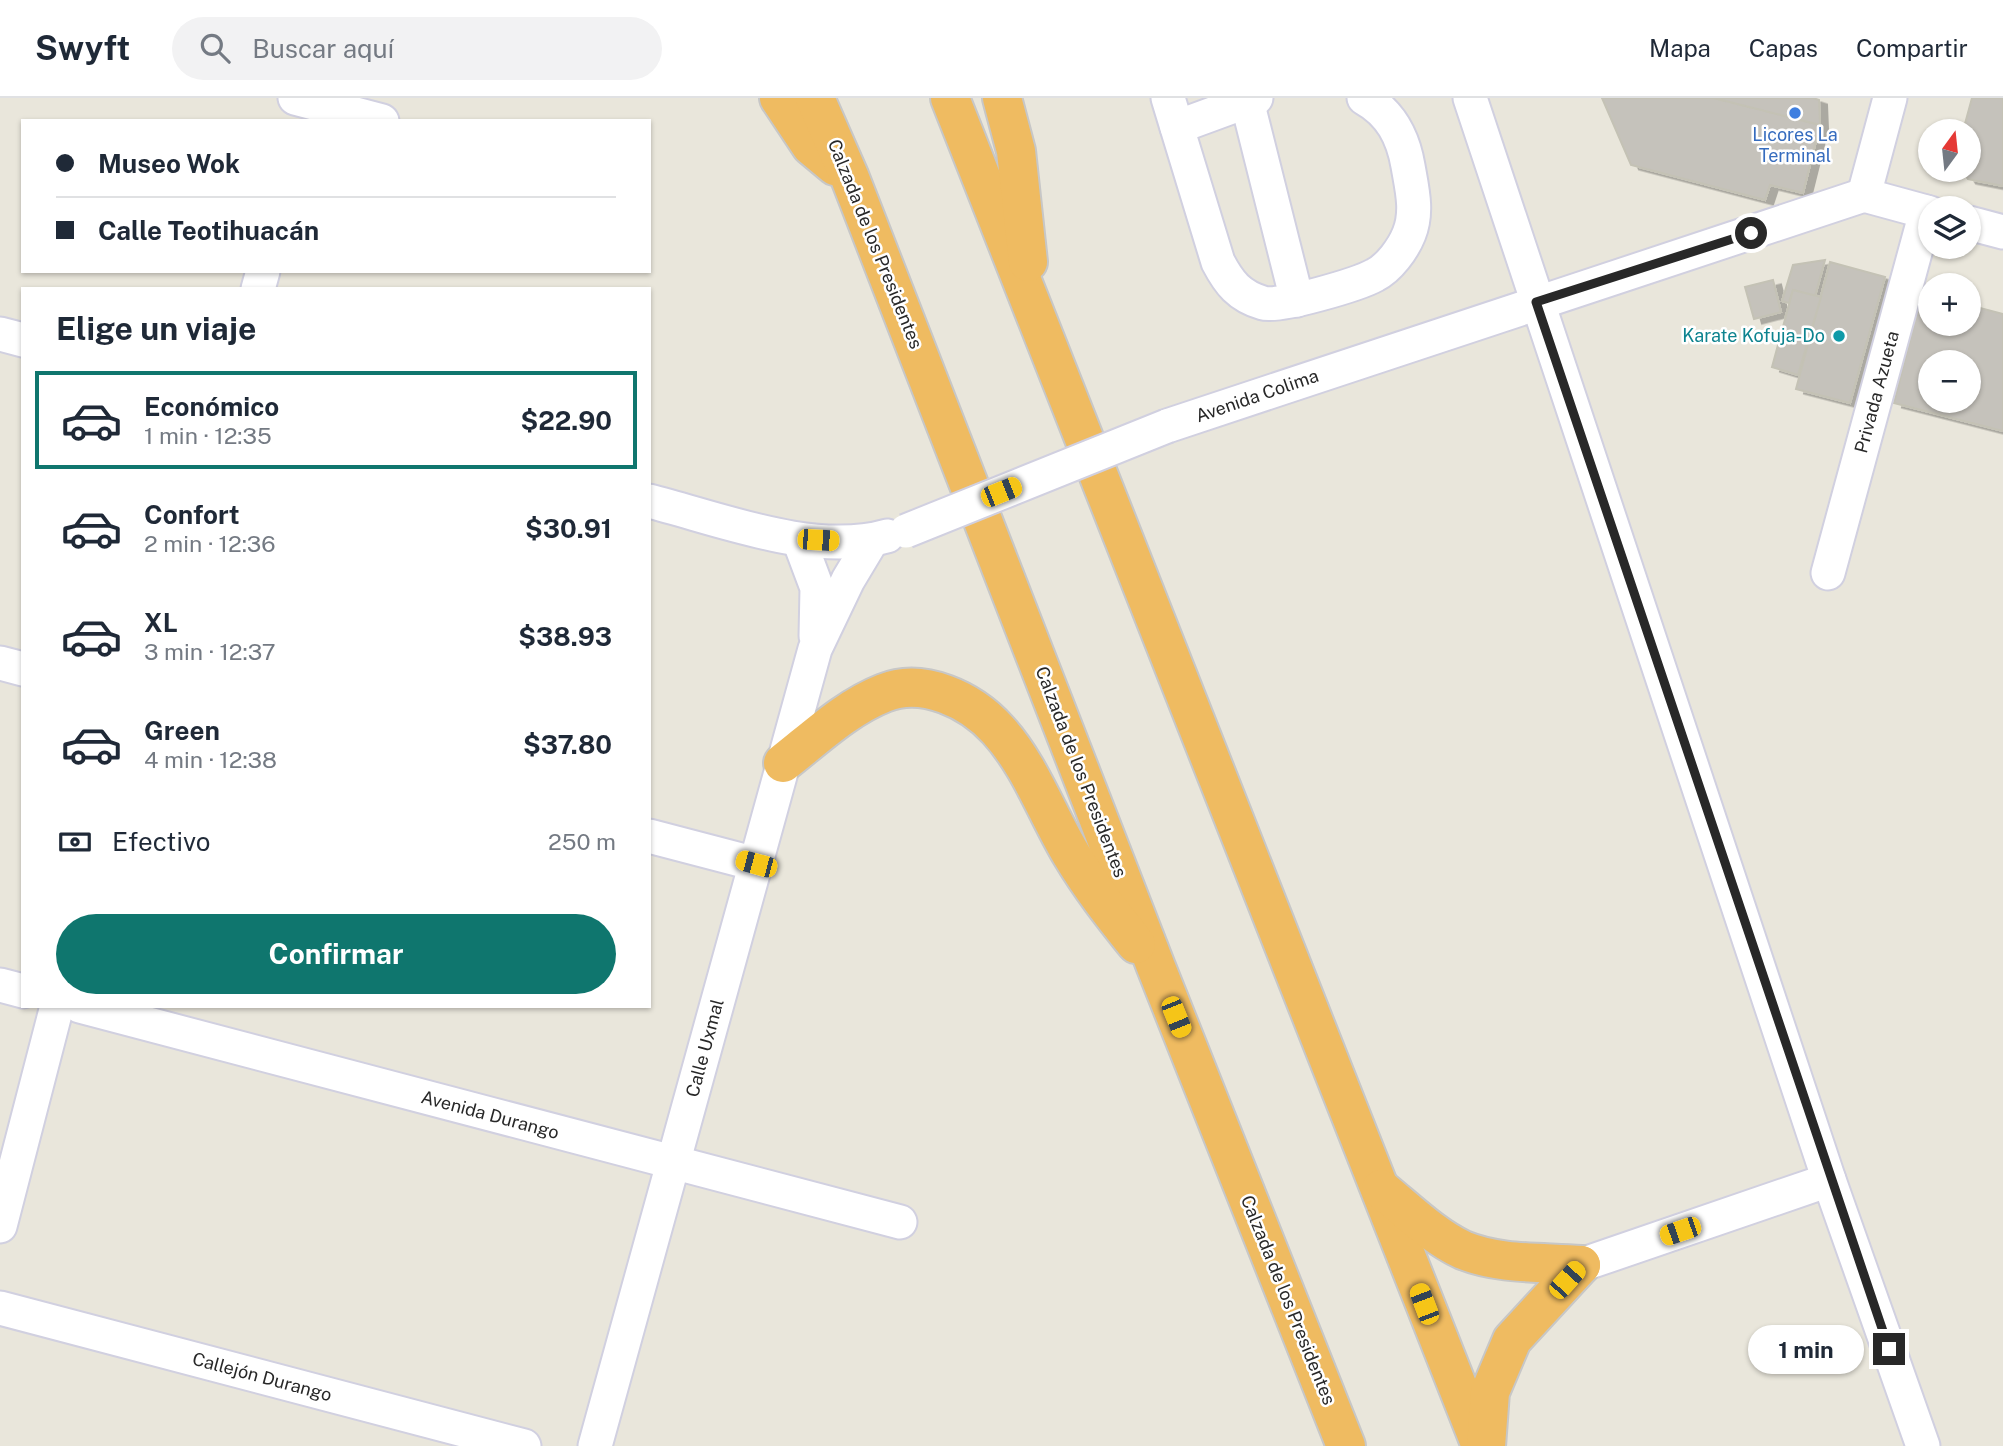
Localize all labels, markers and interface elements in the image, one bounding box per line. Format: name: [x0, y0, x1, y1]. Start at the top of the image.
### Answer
search box: [172, 17, 662, 80]
text: Swyft: [35, 29, 130, 67]
icon: search: [196, 29, 234, 67]
text: Buscar aquí: [252, 33, 394, 64]
text: Mapa: [1649, 34, 1711, 62]
text: Capas: [1749, 34, 1818, 62]
text: Compartir: [1856, 34, 1968, 62]
marker: Licores La Terminal: [1787, 105, 1803, 121]
north arrow: [1918, 119, 1981, 182]
map controls: [1918, 119, 1981, 413]
place label: Licores La Terminal: [1752, 124, 1838, 166]
street label: Calzada de los Presidentes: [824, 136, 927, 352]
text: Museo Wok: [98, 148, 240, 179]
button: layers: [1918, 196, 1981, 259]
text: Calle Teotihuacán: [98, 215, 319, 246]
route start: [1735, 217, 1767, 249]
button: +: [1918, 273, 1981, 336]
text: Elige un viaje: [56, 310, 256, 347]
place label: Karate Kofuja-Do: [1682, 325, 1825, 346]
marker: Karate Kofuja-Do: [1831, 328, 1847, 344]
street label: Privada Azueta: [1850, 329, 1903, 455]
button: −: [1918, 350, 1981, 413]
street label: Avenida Colima: [1193, 365, 1321, 426]
icon: car: [60, 389, 123, 452]
text: Económico: [144, 391, 279, 422]
text: $22.90: [520, 405, 612, 436]
text: 1 min · 12:35: [144, 422, 272, 449]
car: [978, 474, 1025, 510]
icon: car: [60, 497, 123, 560]
text: Confort: [144, 499, 240, 530]
text: $30.91: [525, 513, 612, 544]
car: [797, 528, 840, 552]
text: 2 min · 12:36: [144, 530, 276, 557]
icon: car: [60, 605, 123, 668]
text: XL: [144, 607, 178, 638]
text: $38.93: [518, 621, 612, 652]
text: 3 min · 12:37: [144, 638, 276, 665]
street label: Calzada de los Presidentes: [1032, 663, 1131, 880]
icon: car: [60, 713, 123, 776]
text: Green: [144, 715, 220, 746]
text: $37.80: [523, 729, 612, 760]
text: 4 min · 12:38: [144, 746, 277, 773]
icon: cash: [56, 823, 94, 861]
text: Efectivo: [112, 826, 210, 857]
text: 250 m: [548, 828, 616, 855]
car: [733, 848, 780, 880]
button: Confirmar: [56, 914, 616, 994]
car: [1159, 994, 1194, 1040]
street label: Calle Uxmal: [681, 997, 728, 1099]
street label: Avenida Durango: [419, 1086, 561, 1143]
street label: Calzada de los Presidentes: [1237, 1192, 1340, 1408]
car: [1657, 1214, 1704, 1248]
car: [1546, 1257, 1589, 1303]
car: [1407, 1281, 1442, 1327]
callout: 1 min: [1749, 1324, 1864, 1374]
route end: [1873, 1333, 1905, 1365]
text: 1 min: [1778, 1336, 1834, 1363]
street label: Callejón Durango: [190, 1348, 334, 1405]

